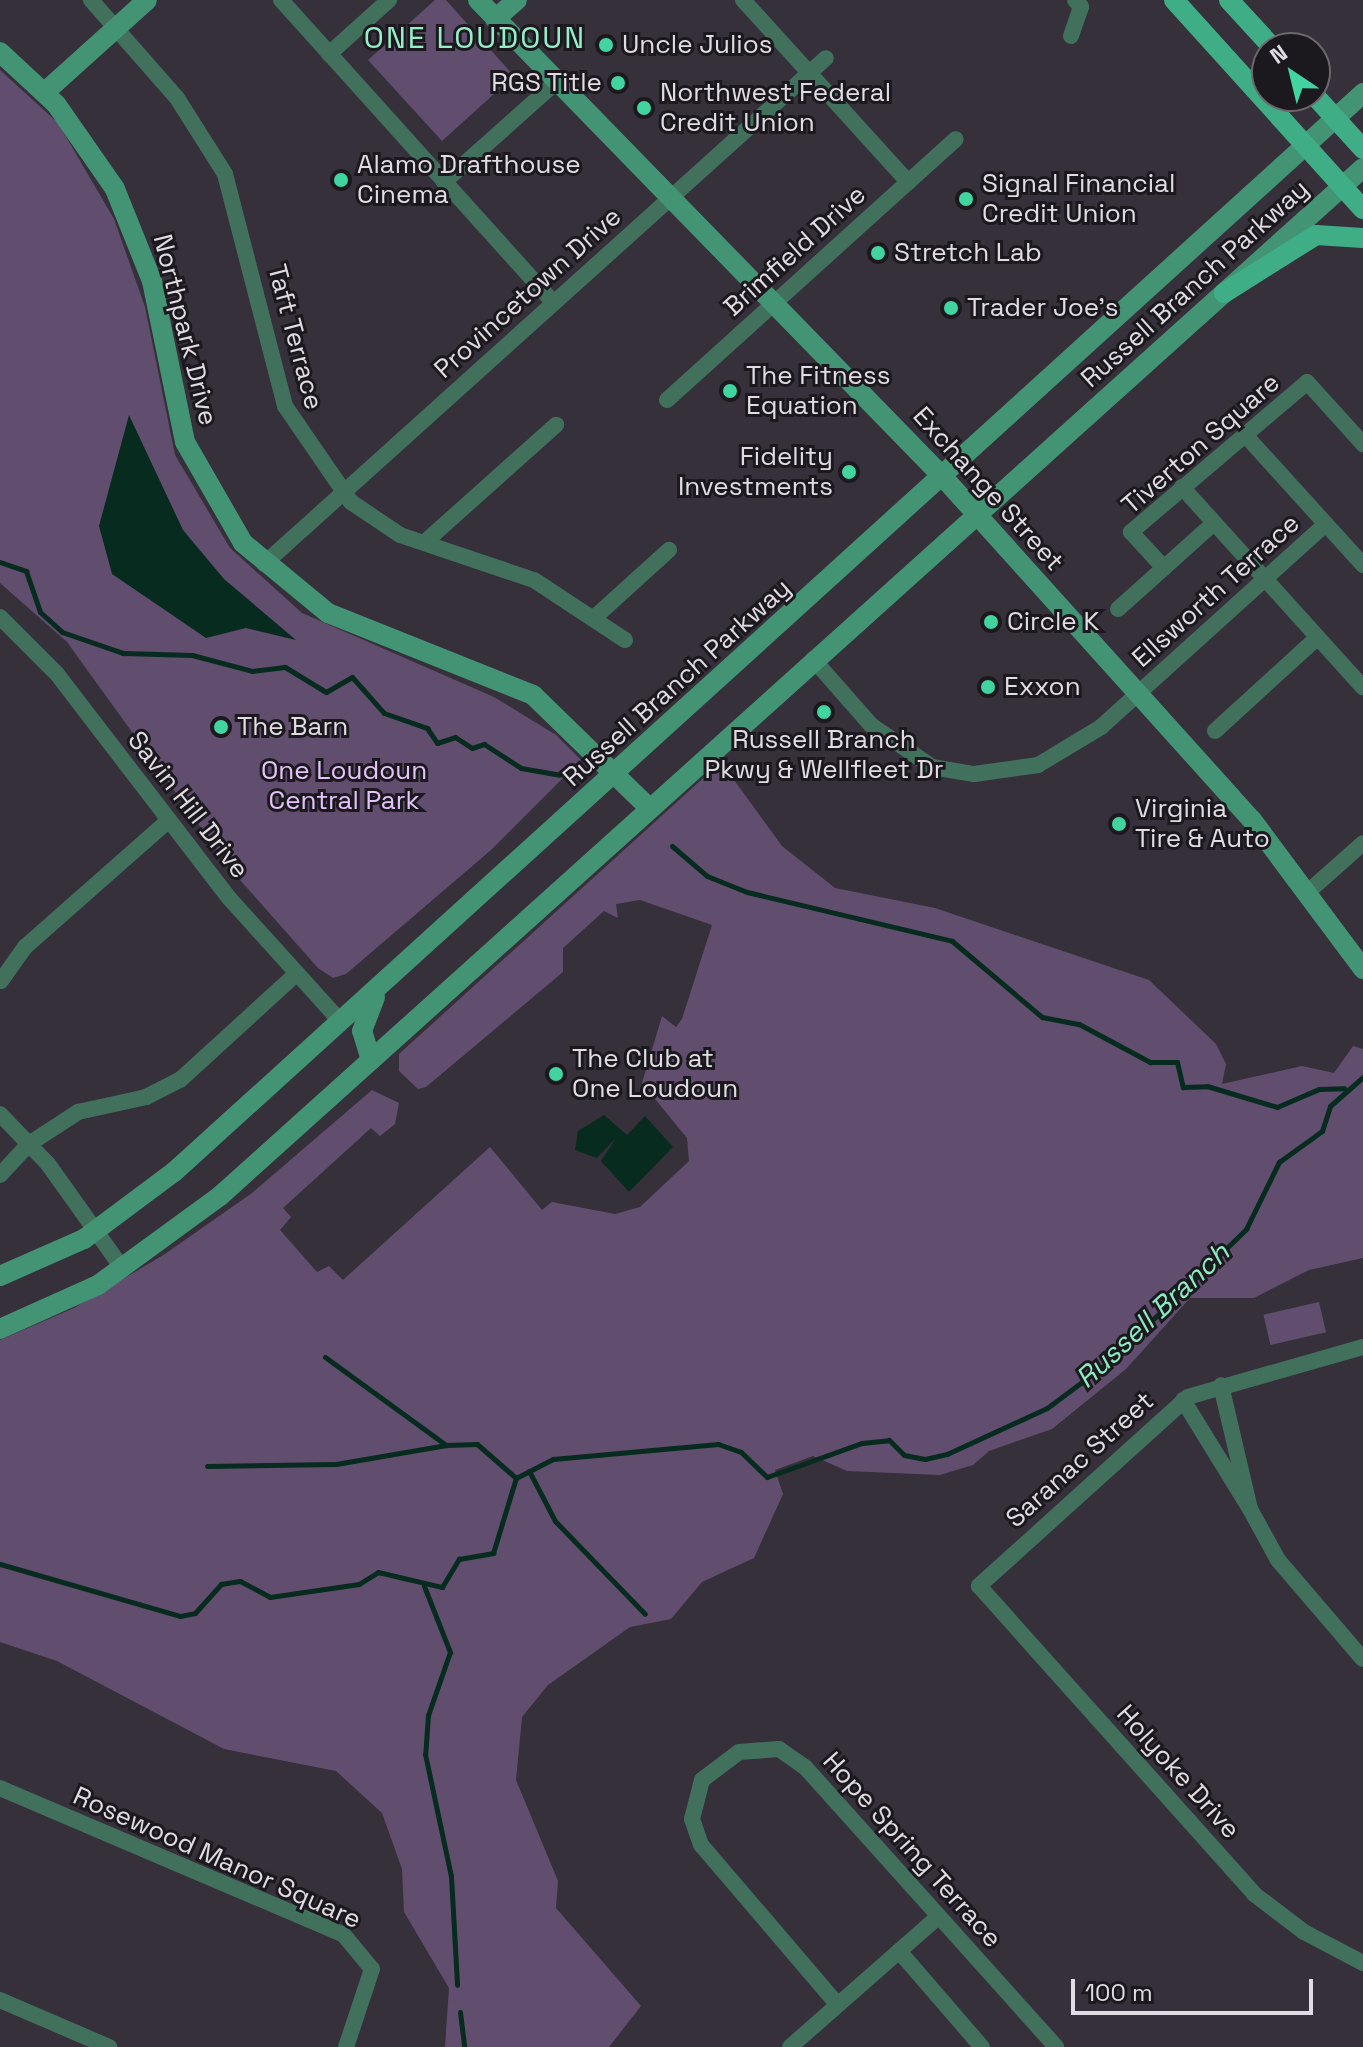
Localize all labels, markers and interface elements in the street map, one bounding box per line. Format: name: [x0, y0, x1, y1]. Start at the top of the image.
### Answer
district label: ONE LOUDOUN: [364, 20, 586, 56]
place label: Uncle Julios: [622, 29, 772, 61]
north arrow: [1251, 32, 1331, 112]
marker: Uncle Julios: [597, 36, 615, 54]
text: N: [1264, 38, 1292, 70]
place label: RGS Title: [491, 67, 602, 99]
marker: RGS Title: [609, 74, 627, 92]
place label: Northwest Federal Credit Union: [660, 77, 891, 138]
marker: Northwest Federal Credit Union: [635, 99, 653, 117]
place label: Alamo Drafthouse Cinema: [357, 149, 581, 210]
place label: Signal Financial Credit Union: [982, 168, 1175, 230]
marker: Alamo Drafthouse Cinema: [332, 171, 350, 189]
street label: Russell Branch Parkway: [1075, 174, 1315, 394]
street label: Brimfield Drive: [718, 179, 872, 323]
marker: Signal Financial Credit Union: [957, 190, 975, 208]
street label: Provincetown Drive: [428, 201, 628, 385]
street label: Northpark Drive: [146, 231, 224, 429]
place label: Stretch Lab: [894, 237, 1042, 269]
marker: Stretch Lab: [869, 244, 887, 262]
street label: Taft Terrace: [261, 261, 329, 413]
place label: Trader Joe's: [967, 292, 1118, 324]
marker: Trader Joe's: [942, 299, 960, 317]
place label: The Fitness Equation: [746, 360, 890, 422]
street label: Tiverton Square: [1116, 367, 1286, 521]
marker: The Fitness Equation: [721, 382, 739, 400]
street label: Exchange Street: [906, 401, 1070, 577]
place label: Fidelity Investments: [678, 441, 833, 502]
marker: Fidelity Investments: [840, 463, 858, 481]
street label: Ellsworth Terrace: [1126, 508, 1306, 674]
street label: Russell Branch Parkway: [557, 573, 797, 793]
place label: Circle K: [1007, 606, 1099, 638]
marker: Circle K: [982, 613, 1000, 631]
place label: Exxon: [1004, 671, 1081, 703]
marker: Exxon: [979, 678, 997, 696]
marker: Russell Branch Pkwy & Wellfleet Dr: [815, 703, 833, 721]
place label: The Barn: [237, 711, 348, 743]
marker: The Barn: [212, 718, 230, 736]
place label: Russell Branch Pkwy & Wellfleet Dr: [704, 724, 944, 786]
street label: Savin Hill Drive: [121, 725, 255, 885]
park label: One Loudoun Central Park: [261, 755, 427, 816]
place label: Virginia Tire & Auto: [1135, 793, 1270, 854]
marker: Virginia Tire & Auto: [1110, 815, 1128, 833]
place label: The Club at One Loudoun: [572, 1043, 738, 1104]
marker: The Club at One Loudoun: [547, 1065, 565, 1083]
water label: Russell Branch: [1068, 1235, 1236, 1395]
street label: Saranac Street: [1000, 1386, 1160, 1534]
street label: Holyoke Drive: [1110, 1699, 1246, 1845]
street label: Hope Spring Terrace: [816, 1746, 1008, 1954]
street label: Rosewood Manor Square: [68, 1780, 366, 1936]
scale bar: [1075, 1963, 1317, 2013]
text: 100 m: [1085, 1977, 1153, 2008]

